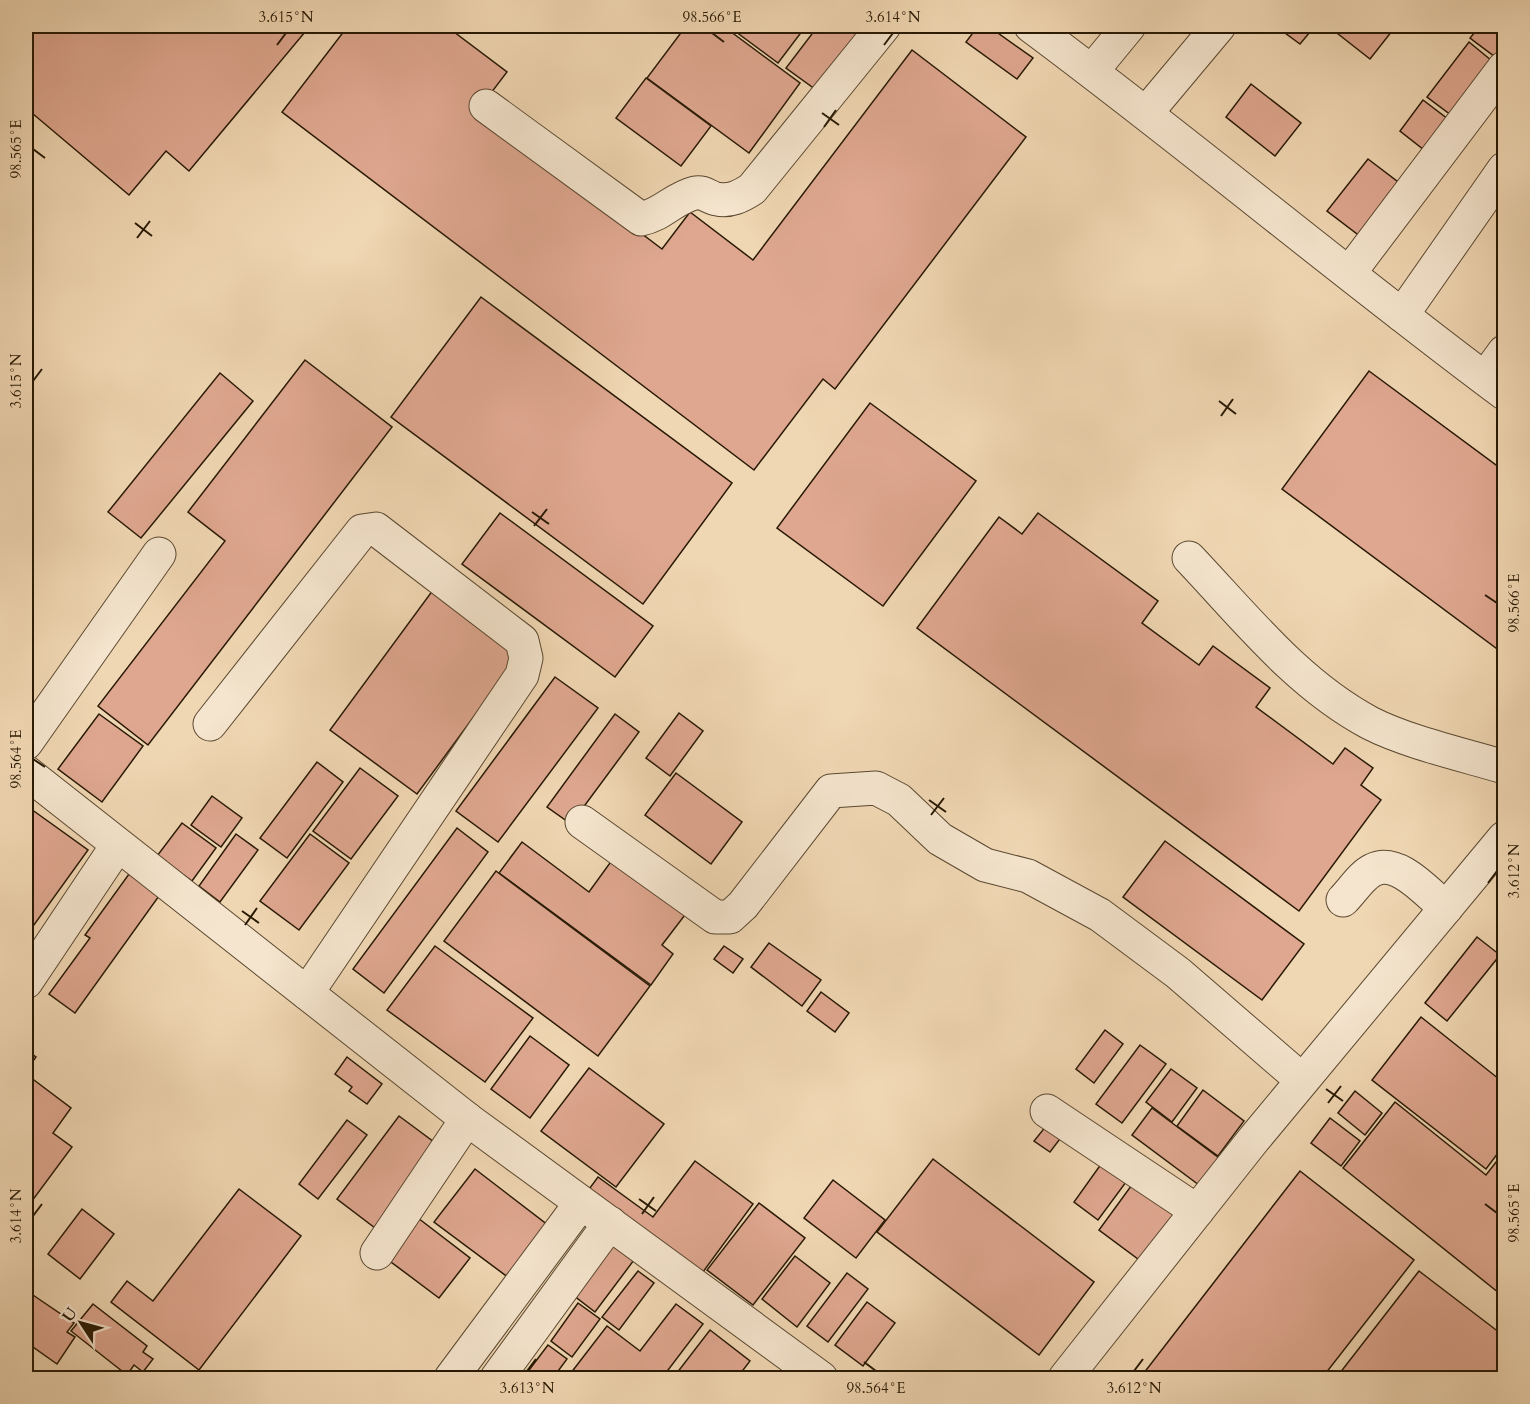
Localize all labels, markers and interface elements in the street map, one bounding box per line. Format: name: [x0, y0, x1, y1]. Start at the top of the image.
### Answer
text: 3.615°N: [258, 7, 314, 27]
text: 98.566°E: [682, 7, 742, 27]
text: 3.614°N: [865, 7, 921, 27]
text: 98.565°E: [6, 119, 26, 179]
text: 3.615°N: [6, 353, 26, 409]
text: 98.566°E: [1504, 573, 1524, 633]
text: 98.564°E: [6, 729, 26, 789]
text: 3.612°N: [1504, 843, 1524, 899]
text: 98.565°E: [1504, 1183, 1524, 1243]
text: 3.614°N: [6, 1188, 26, 1244]
north arrow: [51, 1293, 111, 1353]
text: U: [57, 1303, 82, 1327]
text: 3.613°N: [499, 1378, 555, 1398]
text: 98.564°E: [846, 1378, 906, 1398]
text: 3.612°N: [1106, 1378, 1162, 1398]

